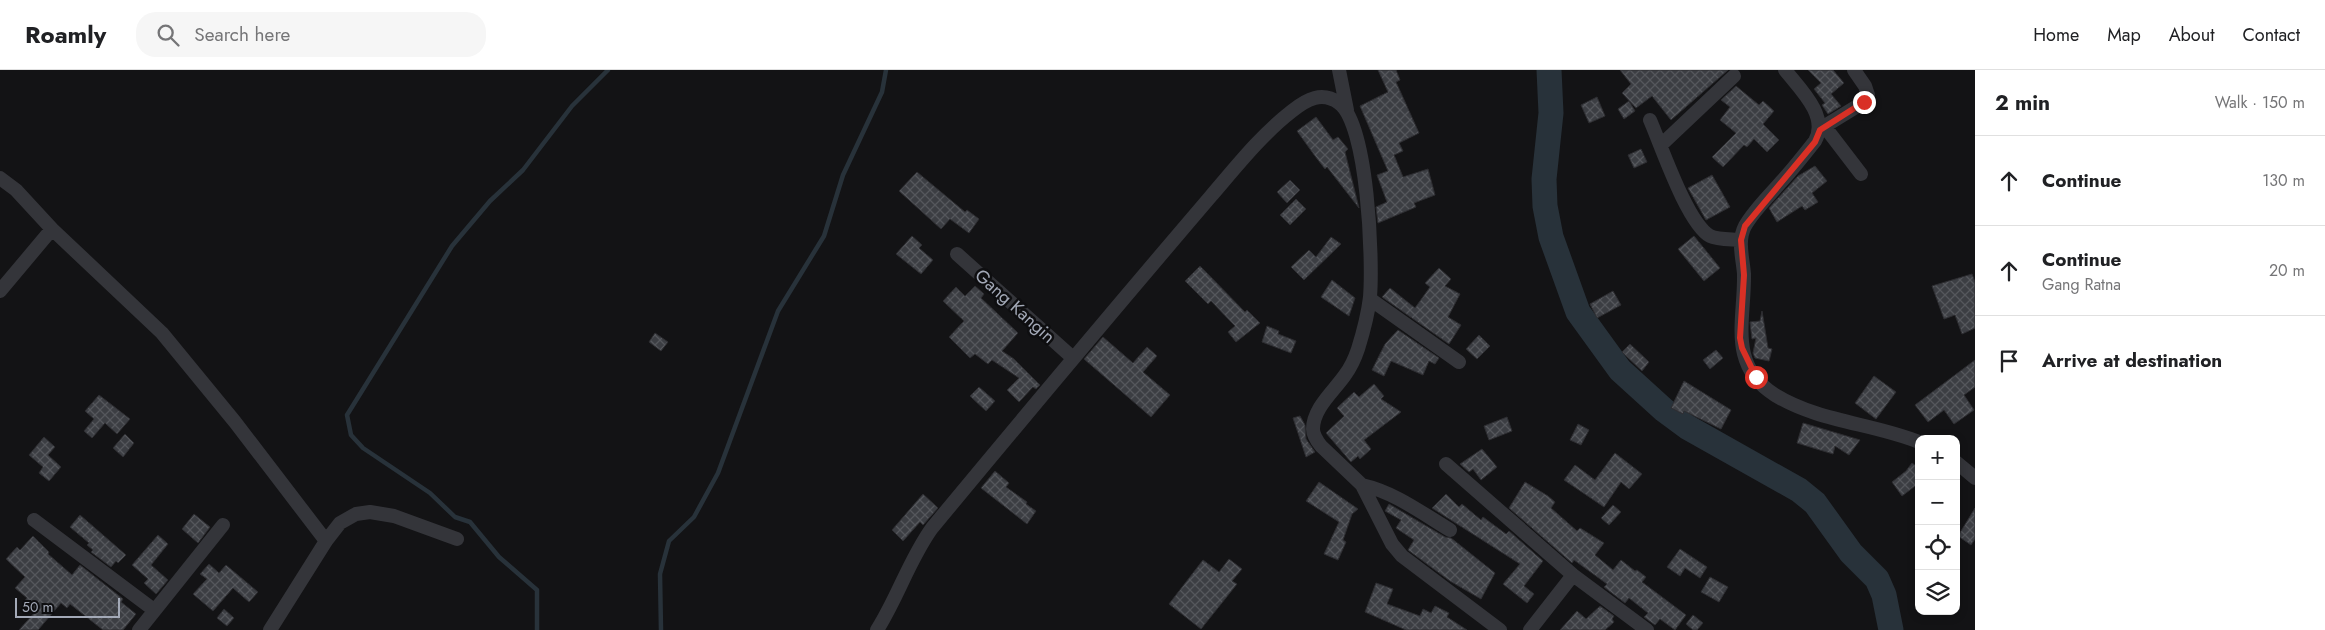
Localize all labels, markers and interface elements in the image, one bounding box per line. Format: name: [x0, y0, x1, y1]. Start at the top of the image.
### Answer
search box: [136, 12, 486, 57]
text: Roamly: [25, 17, 106, 52]
icon: search: [154, 21, 182, 49]
text: Search here: [194, 21, 290, 48]
text: Home: [2033, 22, 2079, 48]
text: Map: [2107, 22, 2141, 48]
text: About: [2169, 22, 2214, 48]
text: Contact: [2242, 22, 2300, 48]
text: 2 min: [1995, 88, 2050, 118]
route end: [1853, 91, 1876, 114]
text: Walk · 150 m: [2215, 91, 2305, 114]
icon: ahead: [1995, 167, 2023, 195]
text: Continue: [2042, 167, 2121, 194]
text: 130 m: [2262, 169, 2305, 192]
text: Continue: [2042, 246, 2121, 273]
icon: ahead: [1995, 257, 2023, 285]
text: 20 m: [2269, 259, 2305, 282]
street label: Gang Kangin: [969, 263, 1061, 349]
text: Gang Ratna: [2042, 273, 2121, 296]
icon: arrive: [1995, 347, 2023, 375]
text: Arrive at destination: [2042, 347, 2222, 374]
route start: [1745, 366, 1768, 389]
map controls: [1915, 435, 1960, 615]
button: +: [1915, 435, 1960, 480]
button: −: [1915, 480, 1960, 525]
button: locate: [1915, 525, 1960, 570]
button: layers: [1915, 570, 1960, 615]
scale bar: [15, 595, 120, 618]
text: 50 m: [22, 597, 53, 617]

